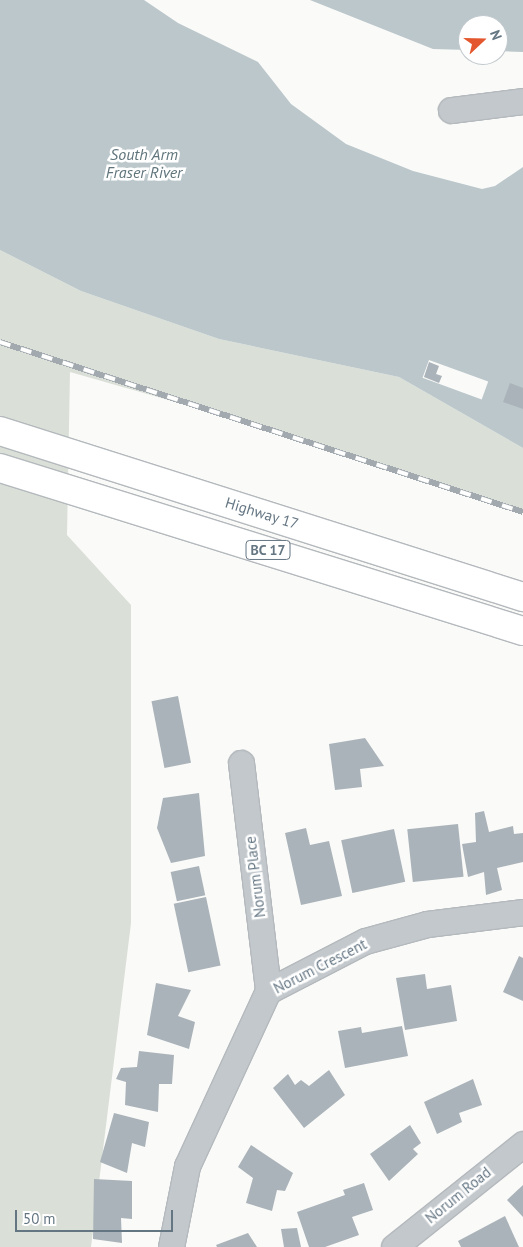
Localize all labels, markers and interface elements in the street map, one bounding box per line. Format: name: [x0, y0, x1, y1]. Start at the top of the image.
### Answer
north arrow: [458, 15, 508, 65]
text: N: [486, 27, 506, 42]
water label: South Arm Fraser River: [106, 144, 182, 182]
street label: Highway 17: [223, 493, 301, 533]
road number: BC 17: [244, 538, 292, 562]
street label: Norum Place: [241, 835, 269, 919]
street label: Norum Crescent: [270, 935, 370, 997]
street label: Norum Road: [422, 1163, 494, 1227]
scale bar: [18, 1200, 175, 1232]
text: 50 m: [23, 1209, 56, 1228]

